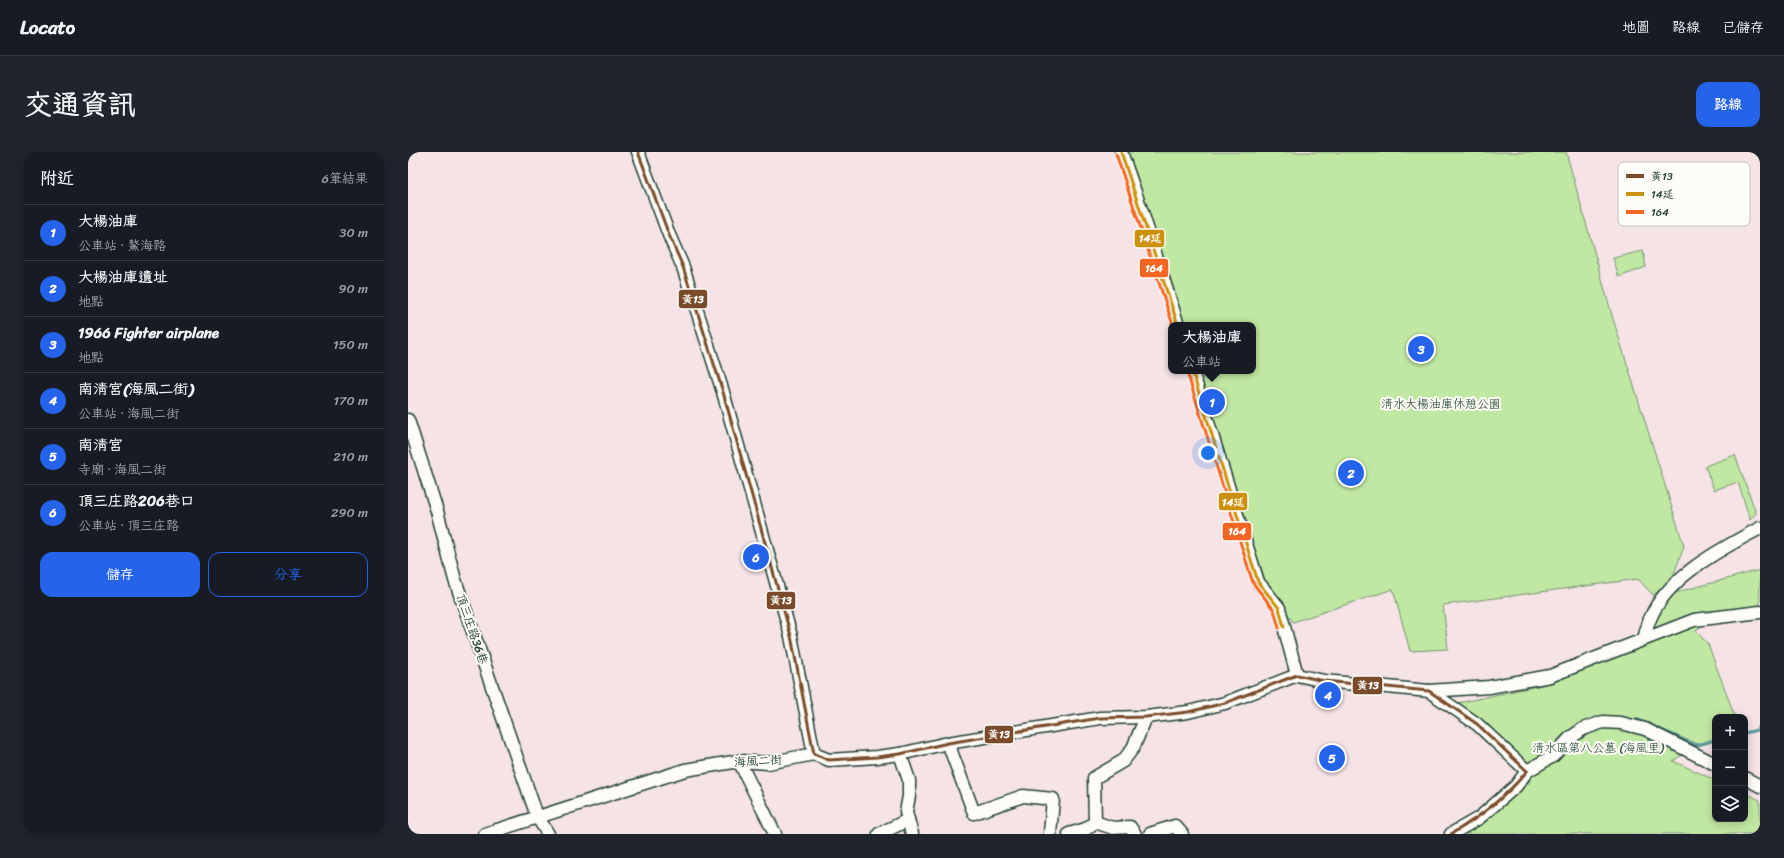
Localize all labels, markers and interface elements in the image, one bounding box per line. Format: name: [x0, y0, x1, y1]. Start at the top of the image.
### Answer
text: Locato: [20, 11, 75, 44]
text: 地圖: [1622, 15, 1650, 40]
text: 路線: [1672, 15, 1700, 40]
text: 已儲存: [1722, 15, 1764, 40]
text: 交通資訊: [24, 80, 136, 129]
button: 路線: [1696, 82, 1760, 127]
legend: [1618, 162, 1750, 226]
text: 附近: [40, 163, 74, 193]
text: 6筆結果: [322, 167, 368, 190]
text: 黃13: [1651, 167, 1673, 186]
text: 14延: [1651, 185, 1674, 204]
text: 164: [1651, 203, 1669, 222]
text: 大楊油庫: [78, 208, 138, 234]
text: 1: [50, 221, 56, 244]
text: 30 m: [339, 221, 368, 244]
line badge: 14延: [1134, 229, 1165, 248]
text: 14延: [1139, 229, 1161, 248]
text: 公車站 · 鰲海路: [78, 234, 166, 257]
line badge: 164: [1139, 258, 1169, 278]
text: 164: [1145, 259, 1163, 278]
text: 大楊油庫遺址: [78, 264, 168, 290]
text: 2: [49, 277, 57, 300]
text: 90 m: [338, 277, 368, 300]
line badge: 黃13: [678, 289, 708, 309]
text: 地點: [78, 290, 104, 313]
text: 黃13: [682, 290, 705, 309]
text: 1966 Fighter airplane: [78, 320, 219, 346]
popup: [1168, 322, 1256, 374]
text: 大楊油庫: [1182, 324, 1242, 350]
text: 3: [49, 333, 57, 356]
text: 150 m: [333, 333, 368, 356]
pin: 3: [1408, 334, 1434, 364]
text: 地點: [78, 346, 104, 369]
text: 公車站: [1182, 350, 1221, 373]
text: 南清宮(海風二街): [78, 376, 194, 402]
pin: 1: [1199, 387, 1225, 417]
text: 4: [49, 389, 57, 412]
text: 170 m: [333, 389, 368, 412]
park label: 清水大楊油庫休憩公園: [1381, 393, 1501, 415]
text: 公車站 · 海風二街: [78, 402, 179, 425]
text: 南清宮: [78, 432, 123, 458]
your location: [1198, 443, 1218, 463]
text: 5: [49, 445, 57, 468]
text: 210 m: [333, 445, 368, 468]
text: 寺廟 · 海風二街: [78, 458, 166, 481]
pin: 2: [1338, 458, 1364, 488]
text: 頂三庄路206巷口: [78, 488, 195, 514]
line badge: 14延: [1218, 492, 1248, 511]
text: 14延: [1222, 493, 1244, 512]
text: 6: [49, 501, 57, 524]
text: 290 m: [331, 501, 368, 524]
text: 公車站 · 頂三庄路: [78, 514, 179, 537]
line badge: 164: [1222, 522, 1252, 541]
text: 164: [1228, 522, 1246, 541]
pin: 6: [743, 542, 769, 572]
button: 儲存: [40, 552, 200, 597]
button: 分享: [208, 552, 368, 597]
street label: 頂三庄路36巷: [450, 591, 494, 667]
line badge: 黃13: [766, 591, 796, 610]
text: 黃13: [770, 591, 793, 610]
line badge: 黃13: [1352, 676, 1383, 695]
text: 黃13: [1357, 676, 1380, 695]
pin: 4: [1315, 680, 1341, 710]
map controls: [1712, 714, 1748, 822]
button: +: [1712, 714, 1748, 750]
line badge: 黃13: [984, 725, 1014, 744]
text: 黃13: [988, 725, 1011, 744]
park label: 清水區第八公墓 (海風里): [1532, 737, 1665, 759]
pin: 5: [1319, 743, 1345, 773]
street label: 海風二街: [733, 749, 783, 773]
button: −: [1712, 750, 1748, 786]
button: layers: [1712, 786, 1748, 822]

